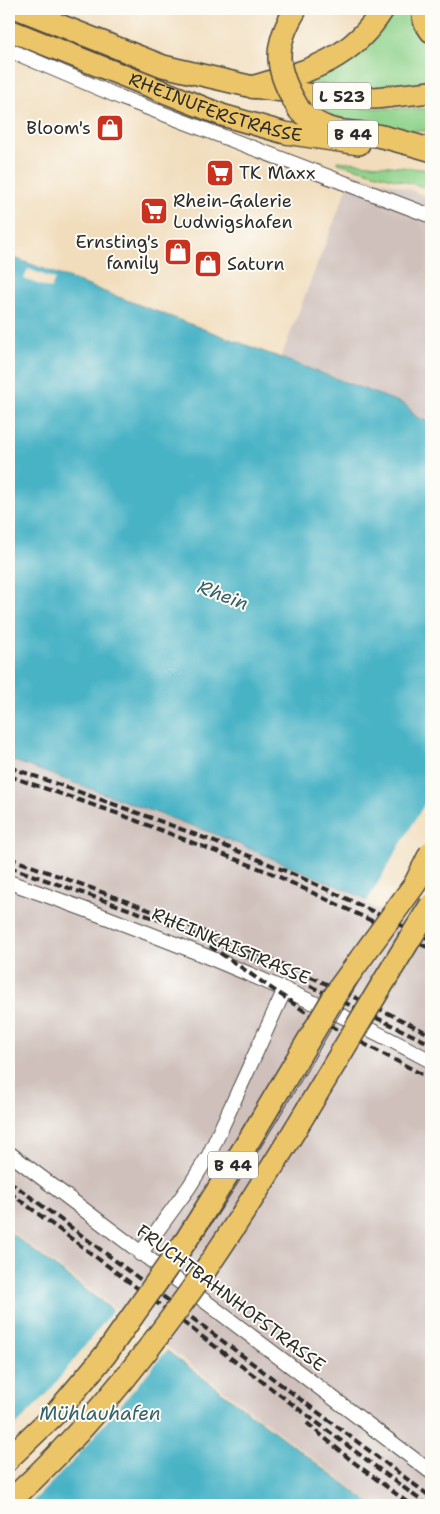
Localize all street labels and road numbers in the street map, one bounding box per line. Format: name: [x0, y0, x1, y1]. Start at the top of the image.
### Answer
street label: RHEINUFERSTRASSE: [125, 67, 304, 147]
road number: L 523: [313, 82, 371, 110]
road number: B 44: [328, 120, 378, 148]
street label: RHEINKAISTRASSE: [148, 902, 314, 990]
road number: B 44: [208, 1152, 258, 1178]
street label: FRUCHTBAHNHOFSTRASSE: [132, 1219, 330, 1377]

